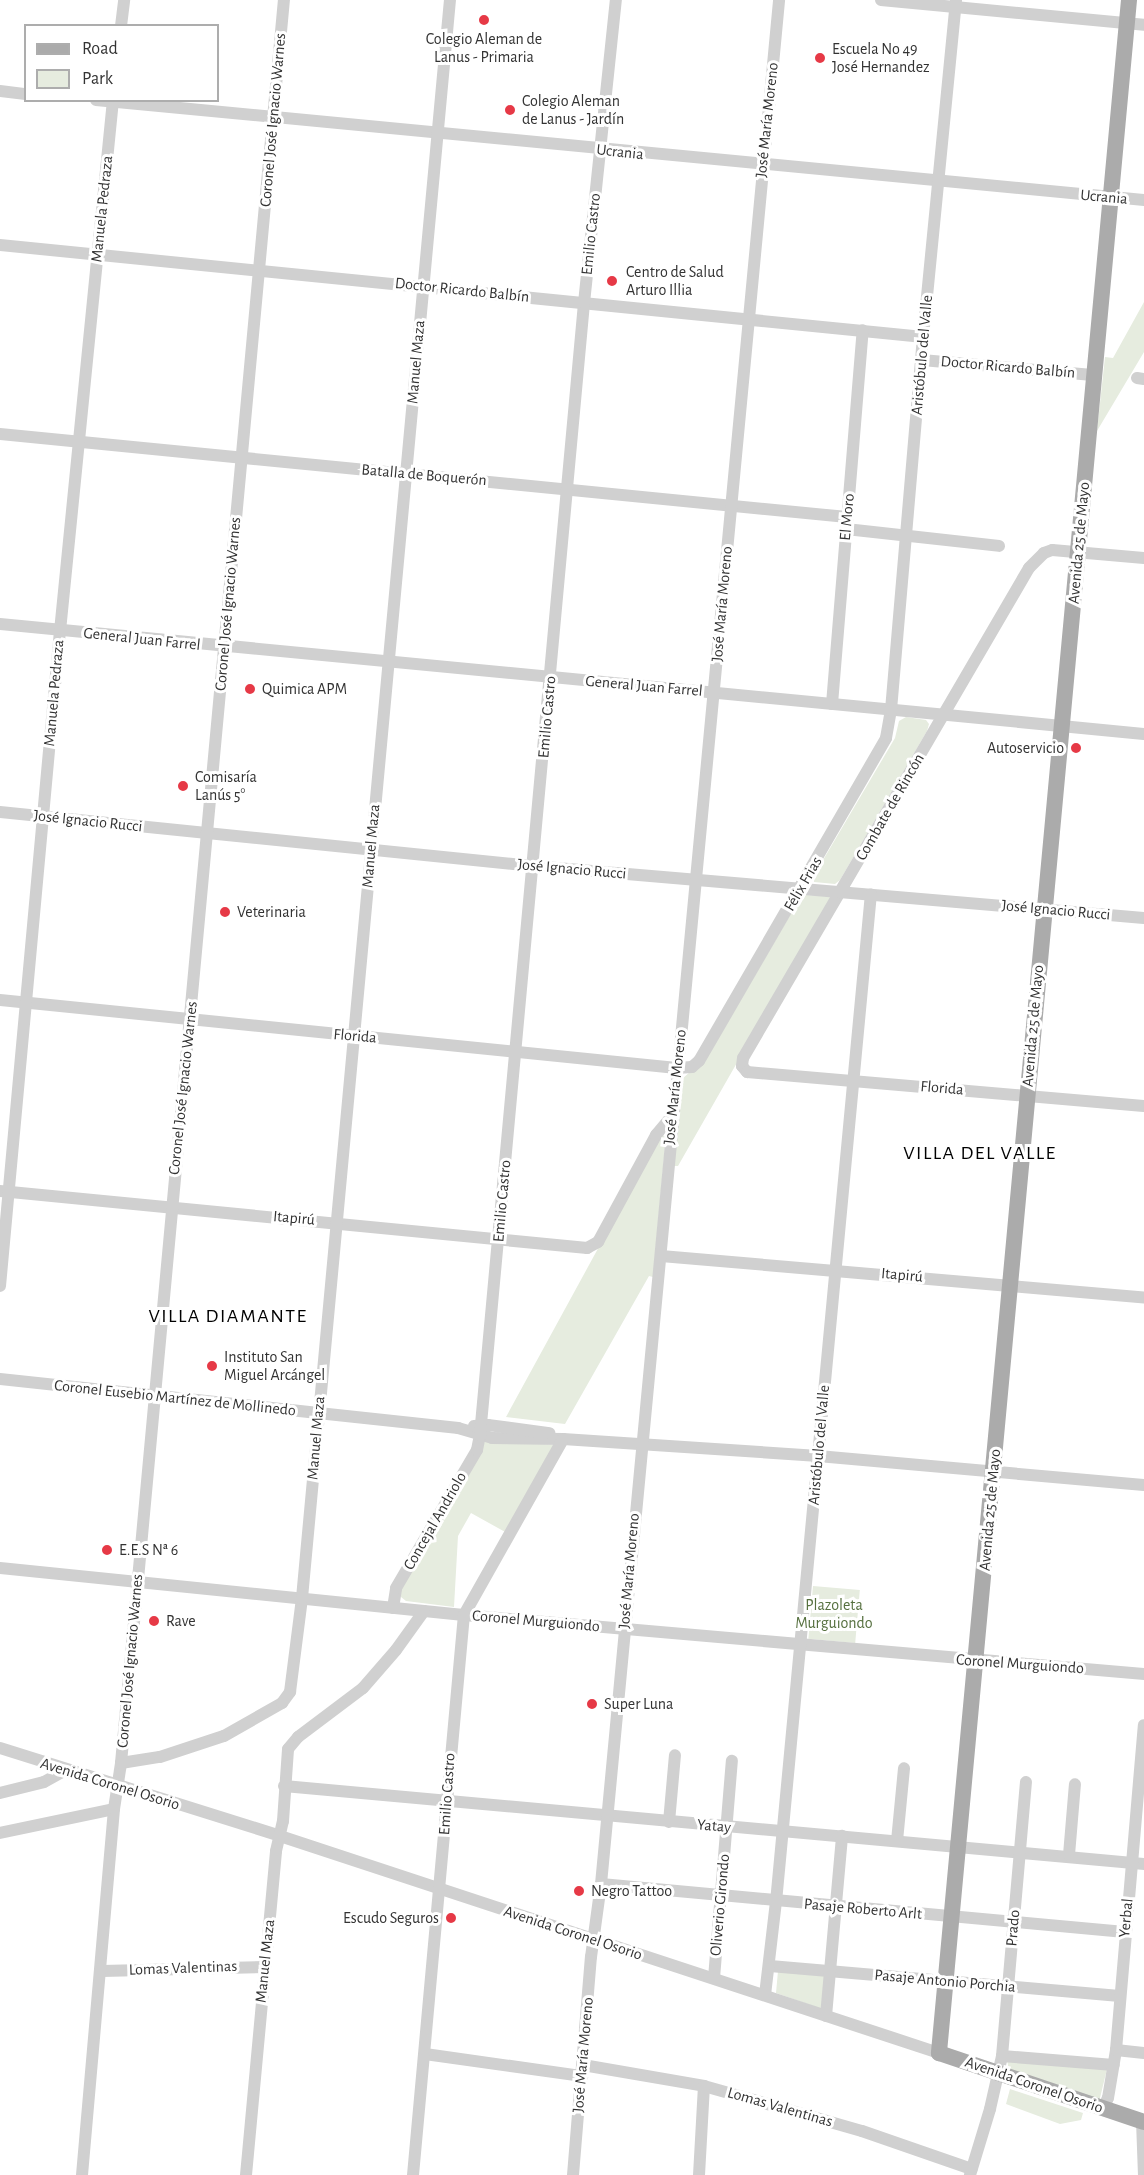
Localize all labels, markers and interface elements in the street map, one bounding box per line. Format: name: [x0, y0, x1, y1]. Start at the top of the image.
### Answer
marker: Colegio Aleman de Lanus - Primaria: [477, 13, 491, 27]
legend: [24, 24, 219, 102]
place label: Colegio Aleman de Lanus - Primaria: [426, 29, 542, 67]
street label: Coronel José Ignacio Warnes: [256, 32, 290, 208]
place label: Escuela No 49 José Hernandez: [832, 39, 930, 77]
text: Road: [82, 40, 118, 58]
marker: Escuela No 49 José Hernandez: [813, 51, 827, 65]
street label: José María Moreno: [751, 61, 783, 179]
text: Park: [82, 70, 113, 88]
place label: Colegio Aleman de Lanus - Jardín: [522, 91, 624, 129]
marker: Colegio Aleman de Lanus - Jardín: [503, 103, 517, 117]
street label: Ucrania: [595, 140, 645, 164]
street label: Manuela Pedraza: [87, 155, 117, 263]
street label: Ucrania: [1080, 185, 1128, 209]
street label: Emilio Castro: [577, 192, 605, 276]
place label: Centro de Salud Arturo Illia: [626, 262, 724, 300]
marker: Centro de Salud Arturo Illia: [603, 272, 621, 290]
street label: Doctor Ricardo Balbín: [394, 273, 530, 307]
street label: Aristóbulo del Valle: [907, 294, 937, 416]
street label: Manuel Maza: [403, 319, 429, 405]
street label: Doctor Ricardo Balbín: [940, 352, 1076, 382]
street label: Batalla de Boquerón: [361, 460, 487, 490]
street label: Avenida 25 de Mayo: [1064, 481, 1094, 605]
street label: El Moro: [835, 493, 859, 541]
street label: Coronel José Ignacio Warnes: [211, 516, 245, 692]
street label: José María Moreno: [707, 545, 737, 663]
street label: General Juan Farrel: [82, 623, 202, 655]
street label: Manuela Pedraza: [40, 639, 68, 747]
street label: General Juan Farrel: [585, 671, 703, 701]
street label: Emilio Castro: [534, 675, 560, 759]
place label: Quimica APM: [262, 679, 347, 699]
marker: Quimica APM: [243, 682, 257, 696]
place label: Autoservicio: [987, 738, 1064, 758]
marker: Autoservicio: [1069, 741, 1083, 755]
street label: Combate de Rincón: [852, 750, 928, 864]
place label: Comisaría Lanús 5°: [195, 767, 257, 805]
marker: Comisaría Lanús 5°: [176, 779, 190, 793]
street label: Manuel Maza: [358, 803, 384, 889]
street label: José Ignacio Rucci: [33, 806, 143, 836]
street label: Félix Frias: [780, 853, 826, 915]
street label: José Ignacio Rucci: [517, 855, 627, 883]
street label: José Ignacio Rucci: [1001, 896, 1111, 924]
place label: Veterinaria: [237, 902, 306, 922]
marker: Veterinaria: [218, 905, 232, 919]
street label: Avenida 25 de Mayo: [1018, 964, 1048, 1088]
street label: Coronel José Ignacio Warnes: [164, 1000, 202, 1176]
street label: Florida: [333, 1025, 377, 1047]
street label: José María Moreno: [659, 1028, 691, 1146]
street label: Florida: [920, 1077, 964, 1099]
district label: VILLA DEL VALLE: [903, 1141, 1057, 1165]
street label: Emilio Castro: [489, 1159, 515, 1243]
street label: Itapirú: [272, 1207, 316, 1229]
street label: Itapirú: [880, 1264, 924, 1286]
district label: VILLA DIAMANTE: [148, 1304, 308, 1328]
place label: Instituto San Miguel Arcángel: [224, 1347, 325, 1385]
marker: Instituto San Miguel Arcángel: [205, 1359, 219, 1373]
street label: Coronel Eusebio Martínez de Mollinedo: [53, 1376, 297, 1420]
street label: Aristóbulo del Valle: [804, 1384, 834, 1506]
street label: Manuel Maza: [303, 1395, 329, 1481]
street label: Avenida 25 de Mayo: [975, 1448, 1005, 1572]
street label: Concejal Andriolo: [399, 1469, 471, 1573]
street label: José María Moreno: [614, 1512, 644, 1630]
place label: E.E.S Nª 6: [119, 1540, 178, 1560]
marker: E.E.S Nª 6: [100, 1543, 114, 1557]
street label: Coronel José Ignacio Warnes: [113, 1573, 147, 1749]
park label: Plazoleta Murguiondo: [795, 1595, 873, 1633]
street label: Coronel Murguiondo: [471, 1606, 601, 1636]
place label: Rave: [166, 1611, 196, 1631]
marker: Rave: [147, 1614, 161, 1628]
street label: Coronel Murguiondo: [955, 1650, 1085, 1678]
place label: Super Luna: [604, 1694, 673, 1714]
marker: Super Luna: [585, 1697, 599, 1711]
street label: Emilio Castro: [435, 1752, 459, 1836]
street label: Avenida Coronel Osorio: [38, 1754, 182, 1814]
street label: Yatay: [696, 1815, 732, 1837]
street label: Oliverio Girondo: [706, 1853, 734, 1957]
place label: Negro Tattoo: [591, 1881, 672, 1901]
marker: Negro Tattoo: [572, 1884, 586, 1898]
street label: Pasaje Roberto Arlt: [803, 1894, 923, 1924]
street label: Yerbal: [1115, 1897, 1137, 1939]
street label: Avenida Coronel Osorio: [501, 1902, 645, 1964]
place label: Escudo Seguros: [343, 1908, 439, 1928]
street label: Prado: [1002, 1909, 1024, 1947]
marker: Escudo Seguros: [444, 1911, 458, 1925]
street label: Manuel Maza: [251, 1918, 279, 2004]
street label: Lomas Valentinas: [128, 1957, 238, 1979]
street label: Pasaje Antonio Porchia: [874, 1965, 1016, 1997]
street label: José María Moreno: [568, 1996, 598, 2114]
street label: Avenida Coronel Osorio: [962, 2052, 1106, 2118]
street label: Lomas Valentinas: [725, 2083, 835, 2131]

